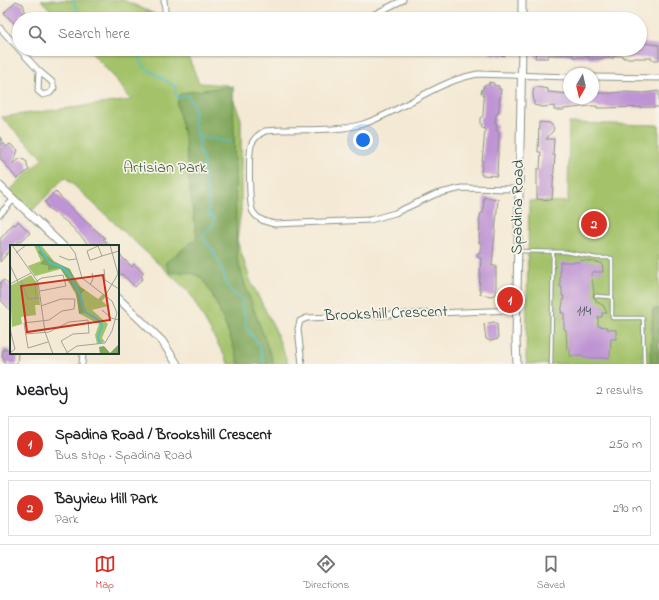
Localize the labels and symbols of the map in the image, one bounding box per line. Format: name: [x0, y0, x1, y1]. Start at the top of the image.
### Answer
north arrow: [563, 68, 599, 104]
your location: [353, 130, 373, 150]
park label: Artisian Park: [123, 156, 208, 180]
street label: Spadina Road: [505, 159, 531, 255]
pin: 2: [581, 209, 607, 239]
inset map: [10, 245, 119, 354]
pin: 1: [497, 285, 523, 315]
street label: Brookshill Crescent: [323, 300, 449, 328]
house number: 114: [577, 301, 592, 322]

